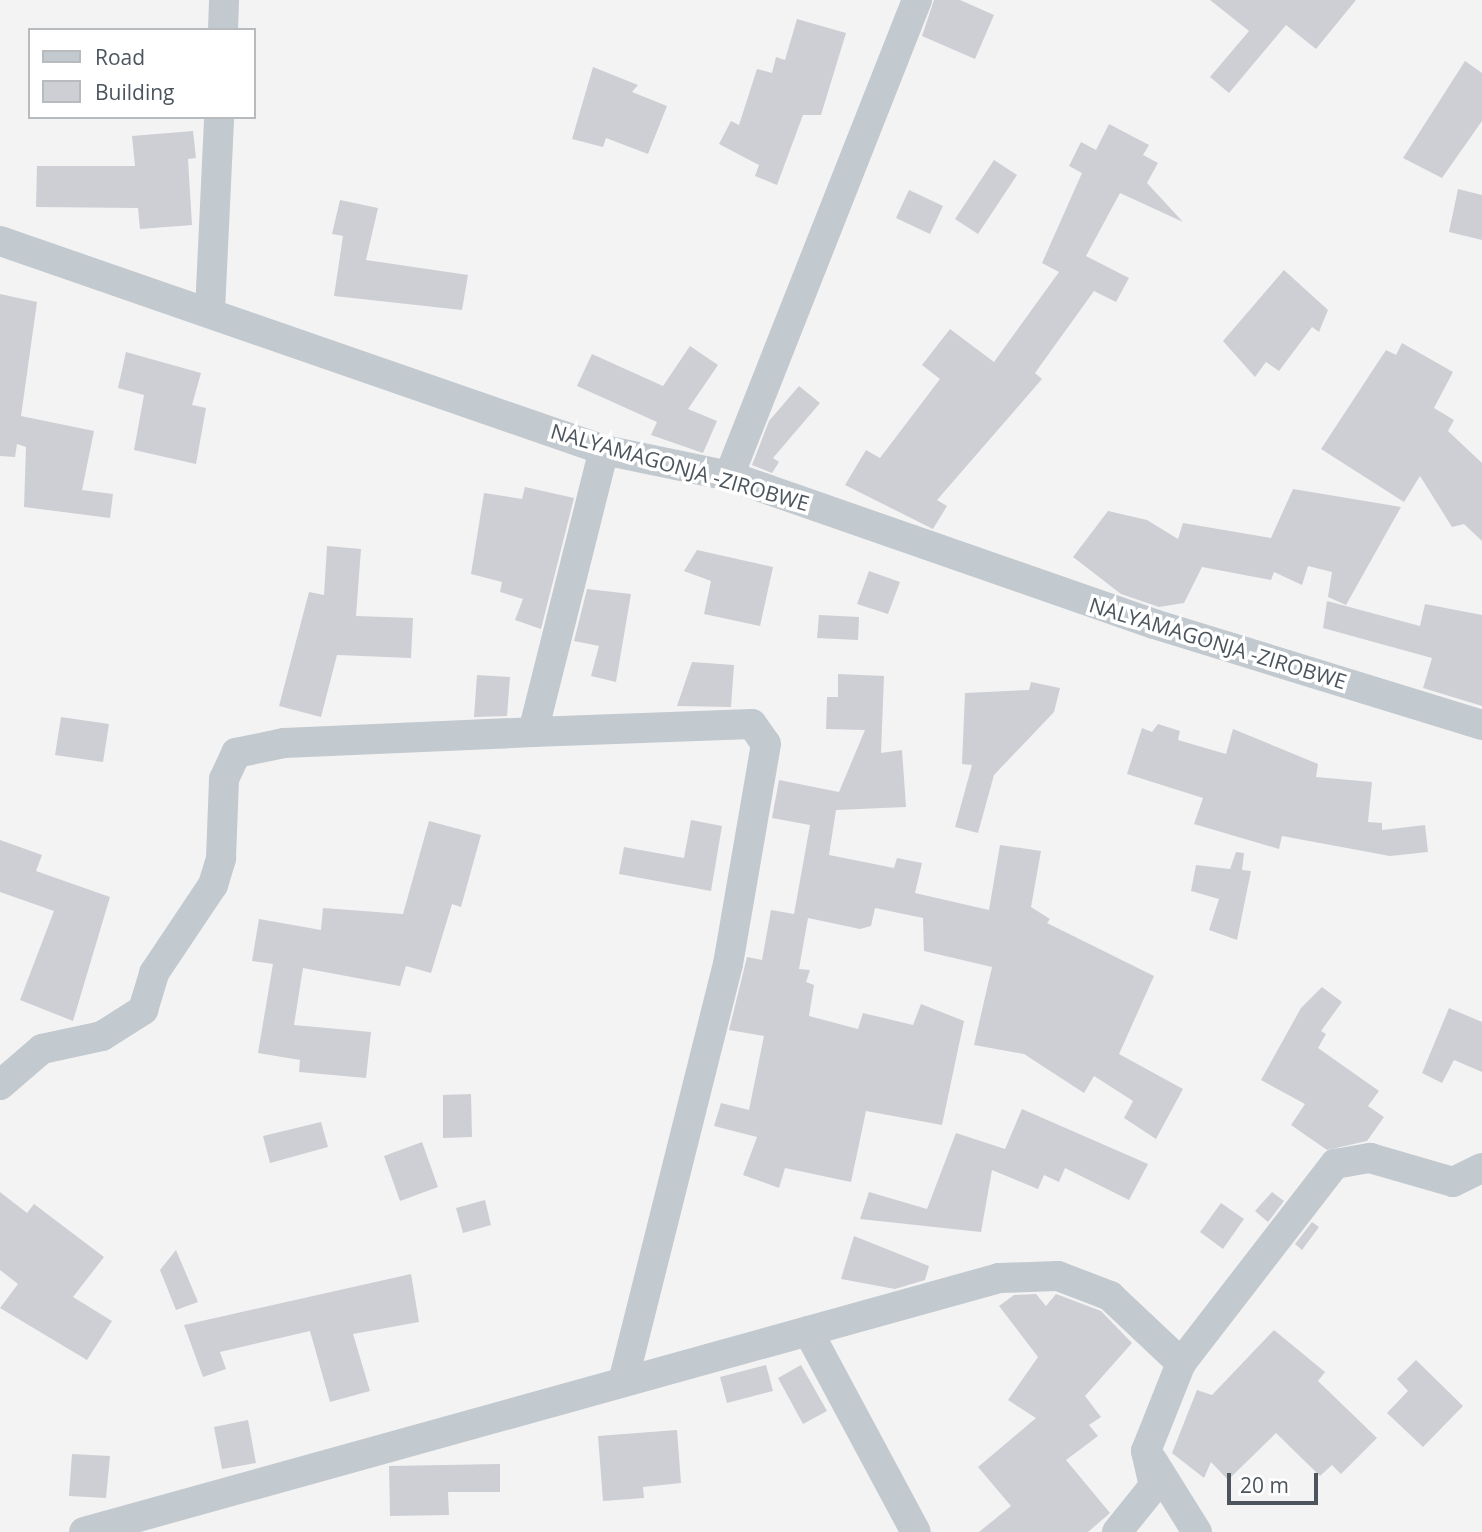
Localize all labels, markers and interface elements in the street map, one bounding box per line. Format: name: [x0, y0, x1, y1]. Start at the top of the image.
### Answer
legend: [28, 28, 256, 119]
text: Road: [95, 43, 145, 71]
text: Building: [95, 78, 174, 106]
street label: NALYAMAGONJA -ZIROBWE: [548, 418, 812, 516]
street label: NALYAMAGONJA -ZIROBWE: [1086, 592, 1350, 694]
scale bar: [1230, 1458, 1321, 1502]
text: 20 m: [1240, 1471, 1289, 1499]

